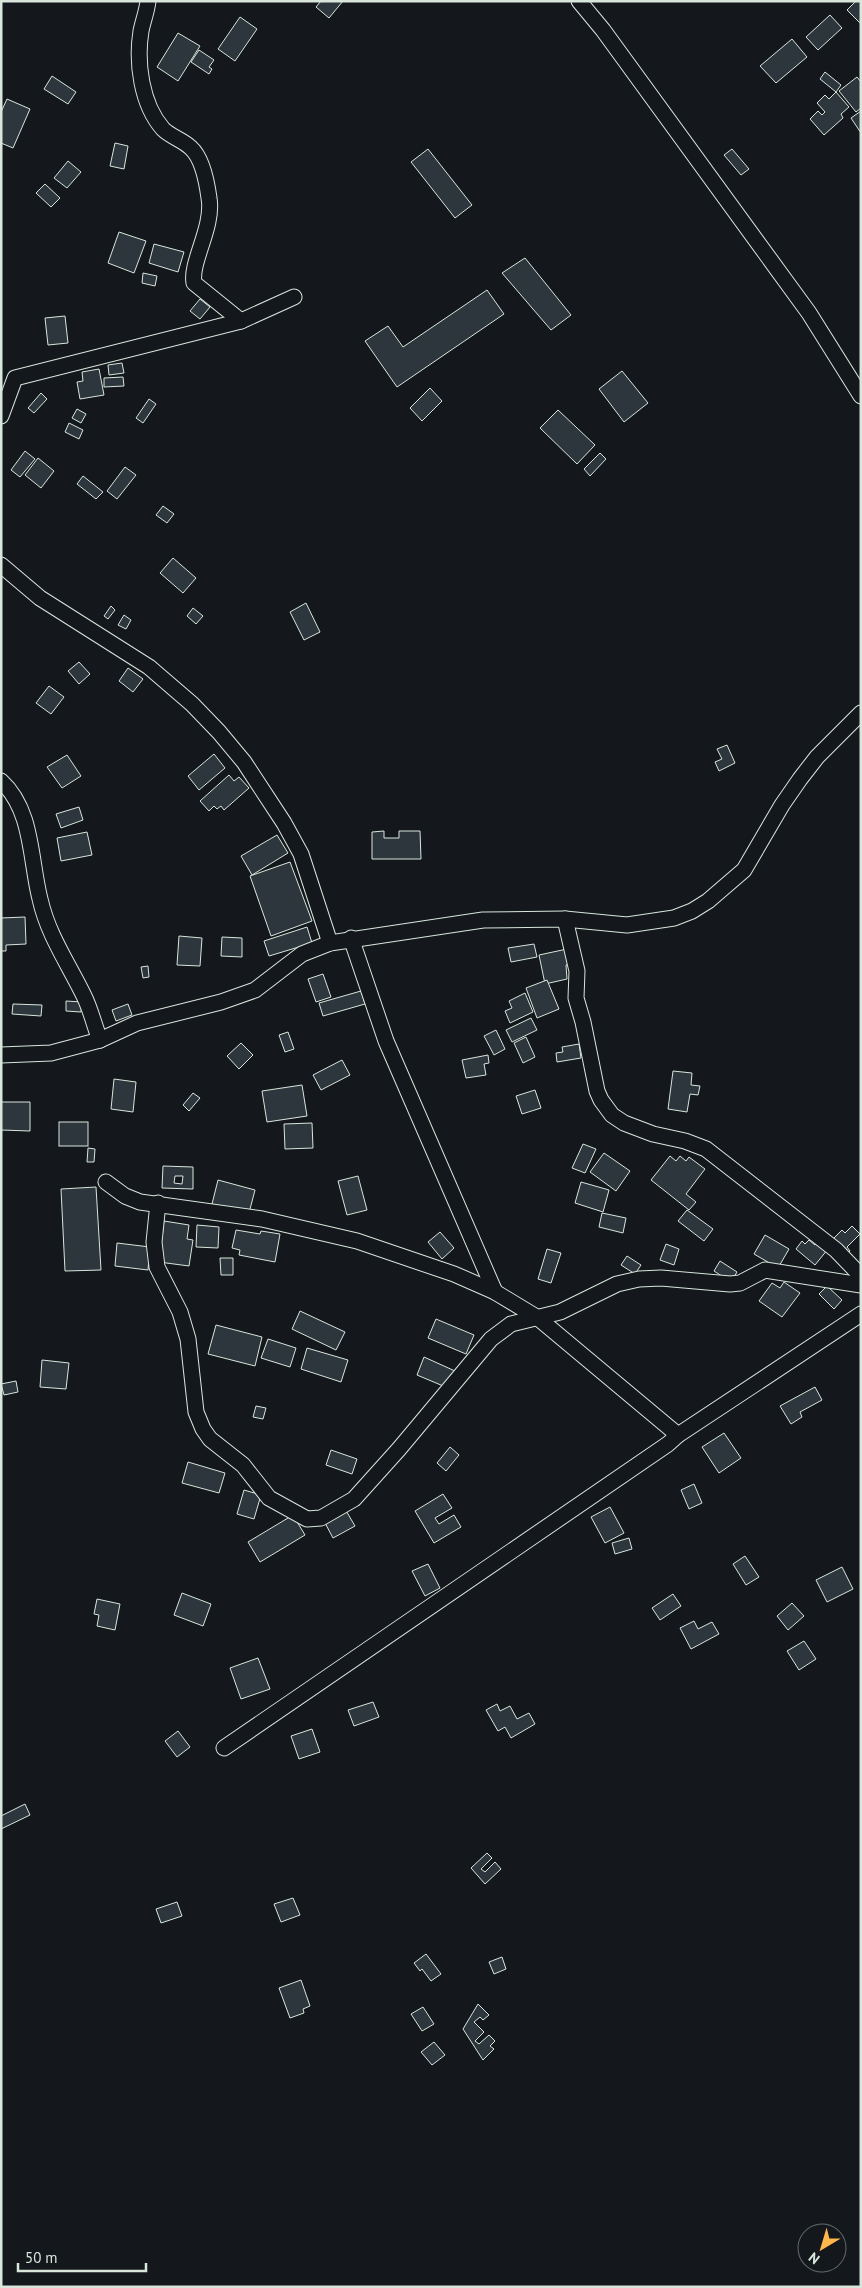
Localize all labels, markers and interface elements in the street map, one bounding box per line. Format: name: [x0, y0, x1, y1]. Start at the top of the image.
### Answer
north arrow: [797, 2223, 847, 2273]
scale bar: [18, 2240, 145, 2272]
text: 50 m: [25, 2248, 58, 2267]
text: N: [805, 2248, 823, 2268]

